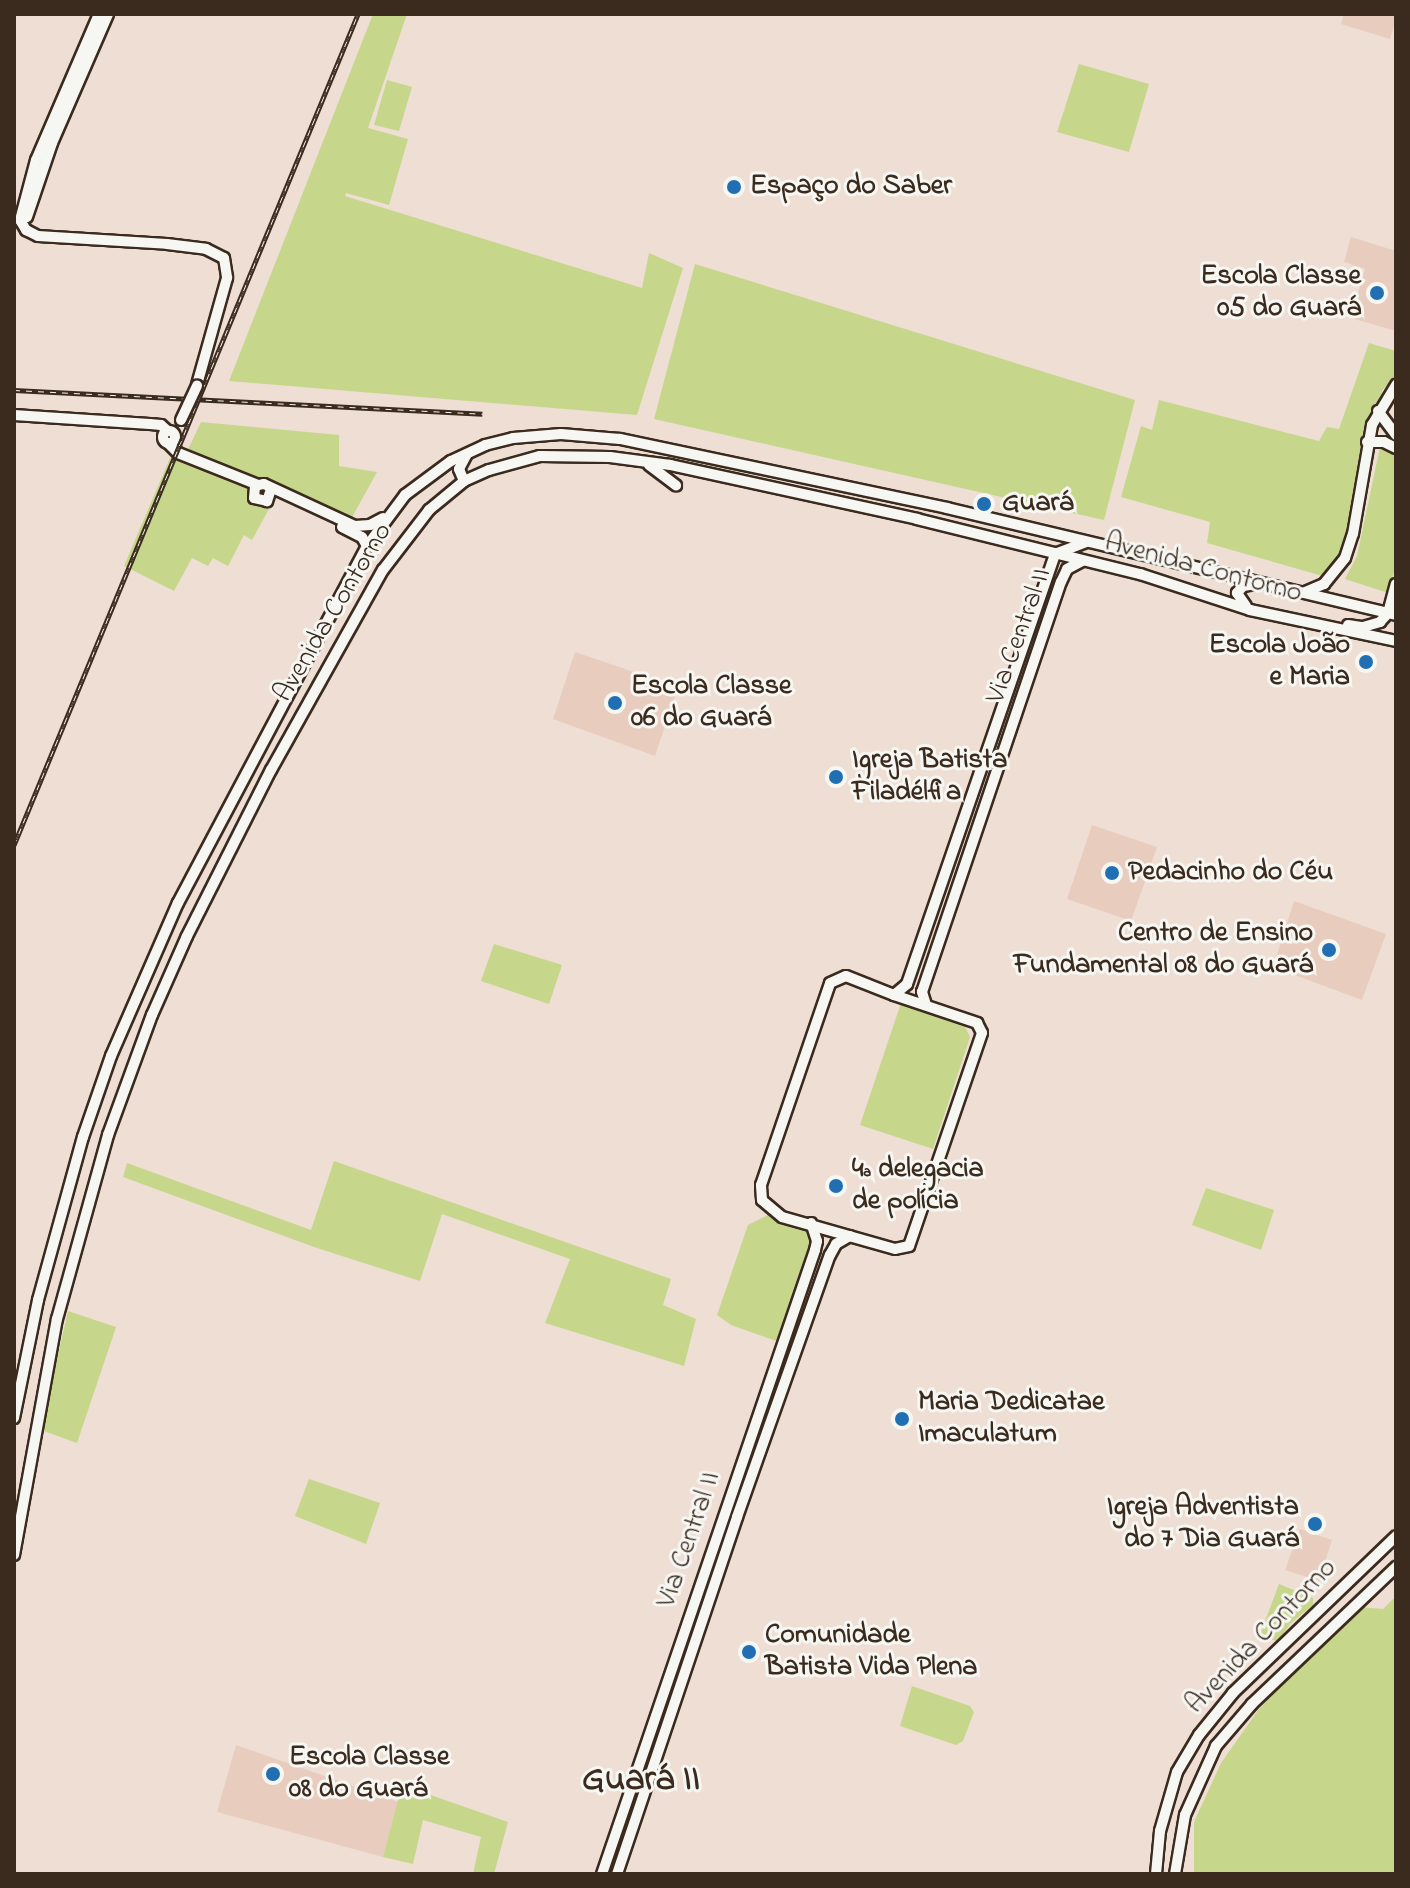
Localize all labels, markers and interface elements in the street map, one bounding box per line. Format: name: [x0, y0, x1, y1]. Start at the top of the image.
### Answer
place label: Espaço do Saber: [750, 170, 952, 204]
marker: Espaço do Saber: [725, 178, 743, 196]
place label: Escola Classe 05 do Guará: [1201, 260, 1361, 326]
marker: Escola Classe 05 do Guará: [1368, 284, 1386, 302]
place label: Guará: [1002, 487, 1073, 521]
marker: Guará: [973, 493, 995, 515]
street label: Avenida Contorno: [267, 517, 401, 709]
street label: Avenida Contorno: [1101, 527, 1305, 611]
street label: Via Central II: [980, 564, 1060, 708]
place label: Escola João e Maria: [1209, 629, 1350, 695]
marker: Escola João e Maria: [1357, 653, 1375, 671]
place label: Escola Classe 06 do Guará: [631, 670, 791, 736]
marker: Escola Classe 06 do Guará: [606, 694, 624, 712]
place label: Igreja Batista Filadélfia: [852, 744, 1007, 810]
marker: Igreja Batista Filadélfia: [827, 768, 845, 786]
place label: Pedacinho do Céu: [1128, 856, 1333, 890]
marker: Pedacinho do Céu: [1103, 864, 1121, 882]
place label: Centro de Ensino Fundamental 08 do Guará: [1014, 917, 1313, 983]
marker: Centro de Ensino Fundamental 08 do Guará: [1320, 941, 1338, 959]
place label: 4ª delegacia de polícia: [852, 1153, 984, 1219]
marker: 4ª delegacia de polícia: [827, 1177, 845, 1195]
place label: Maria Dedicatae Imaculatum: [918, 1386, 1104, 1452]
marker: Maria Dedicatae Imaculatum: [893, 1410, 911, 1428]
street label: Via Central II: [651, 1468, 729, 1612]
place label: Igreja Adventista do 7 Dia Guará: [1107, 1491, 1299, 1557]
marker: Igreja Adventista do 7 Dia Guará: [1306, 1515, 1324, 1533]
street label: Avenida Contorno: [1179, 1552, 1345, 1722]
place label: Comunidade Batista Vida Plena: [765, 1619, 977, 1685]
marker: Comunidade Batista Vida Plena: [740, 1643, 758, 1661]
place label: Escola Classe 08 do Guará: [289, 1741, 449, 1807]
district label: Guará II: [582, 1759, 700, 1803]
marker: Escola Classe 08 do Guará: [264, 1765, 282, 1783]

